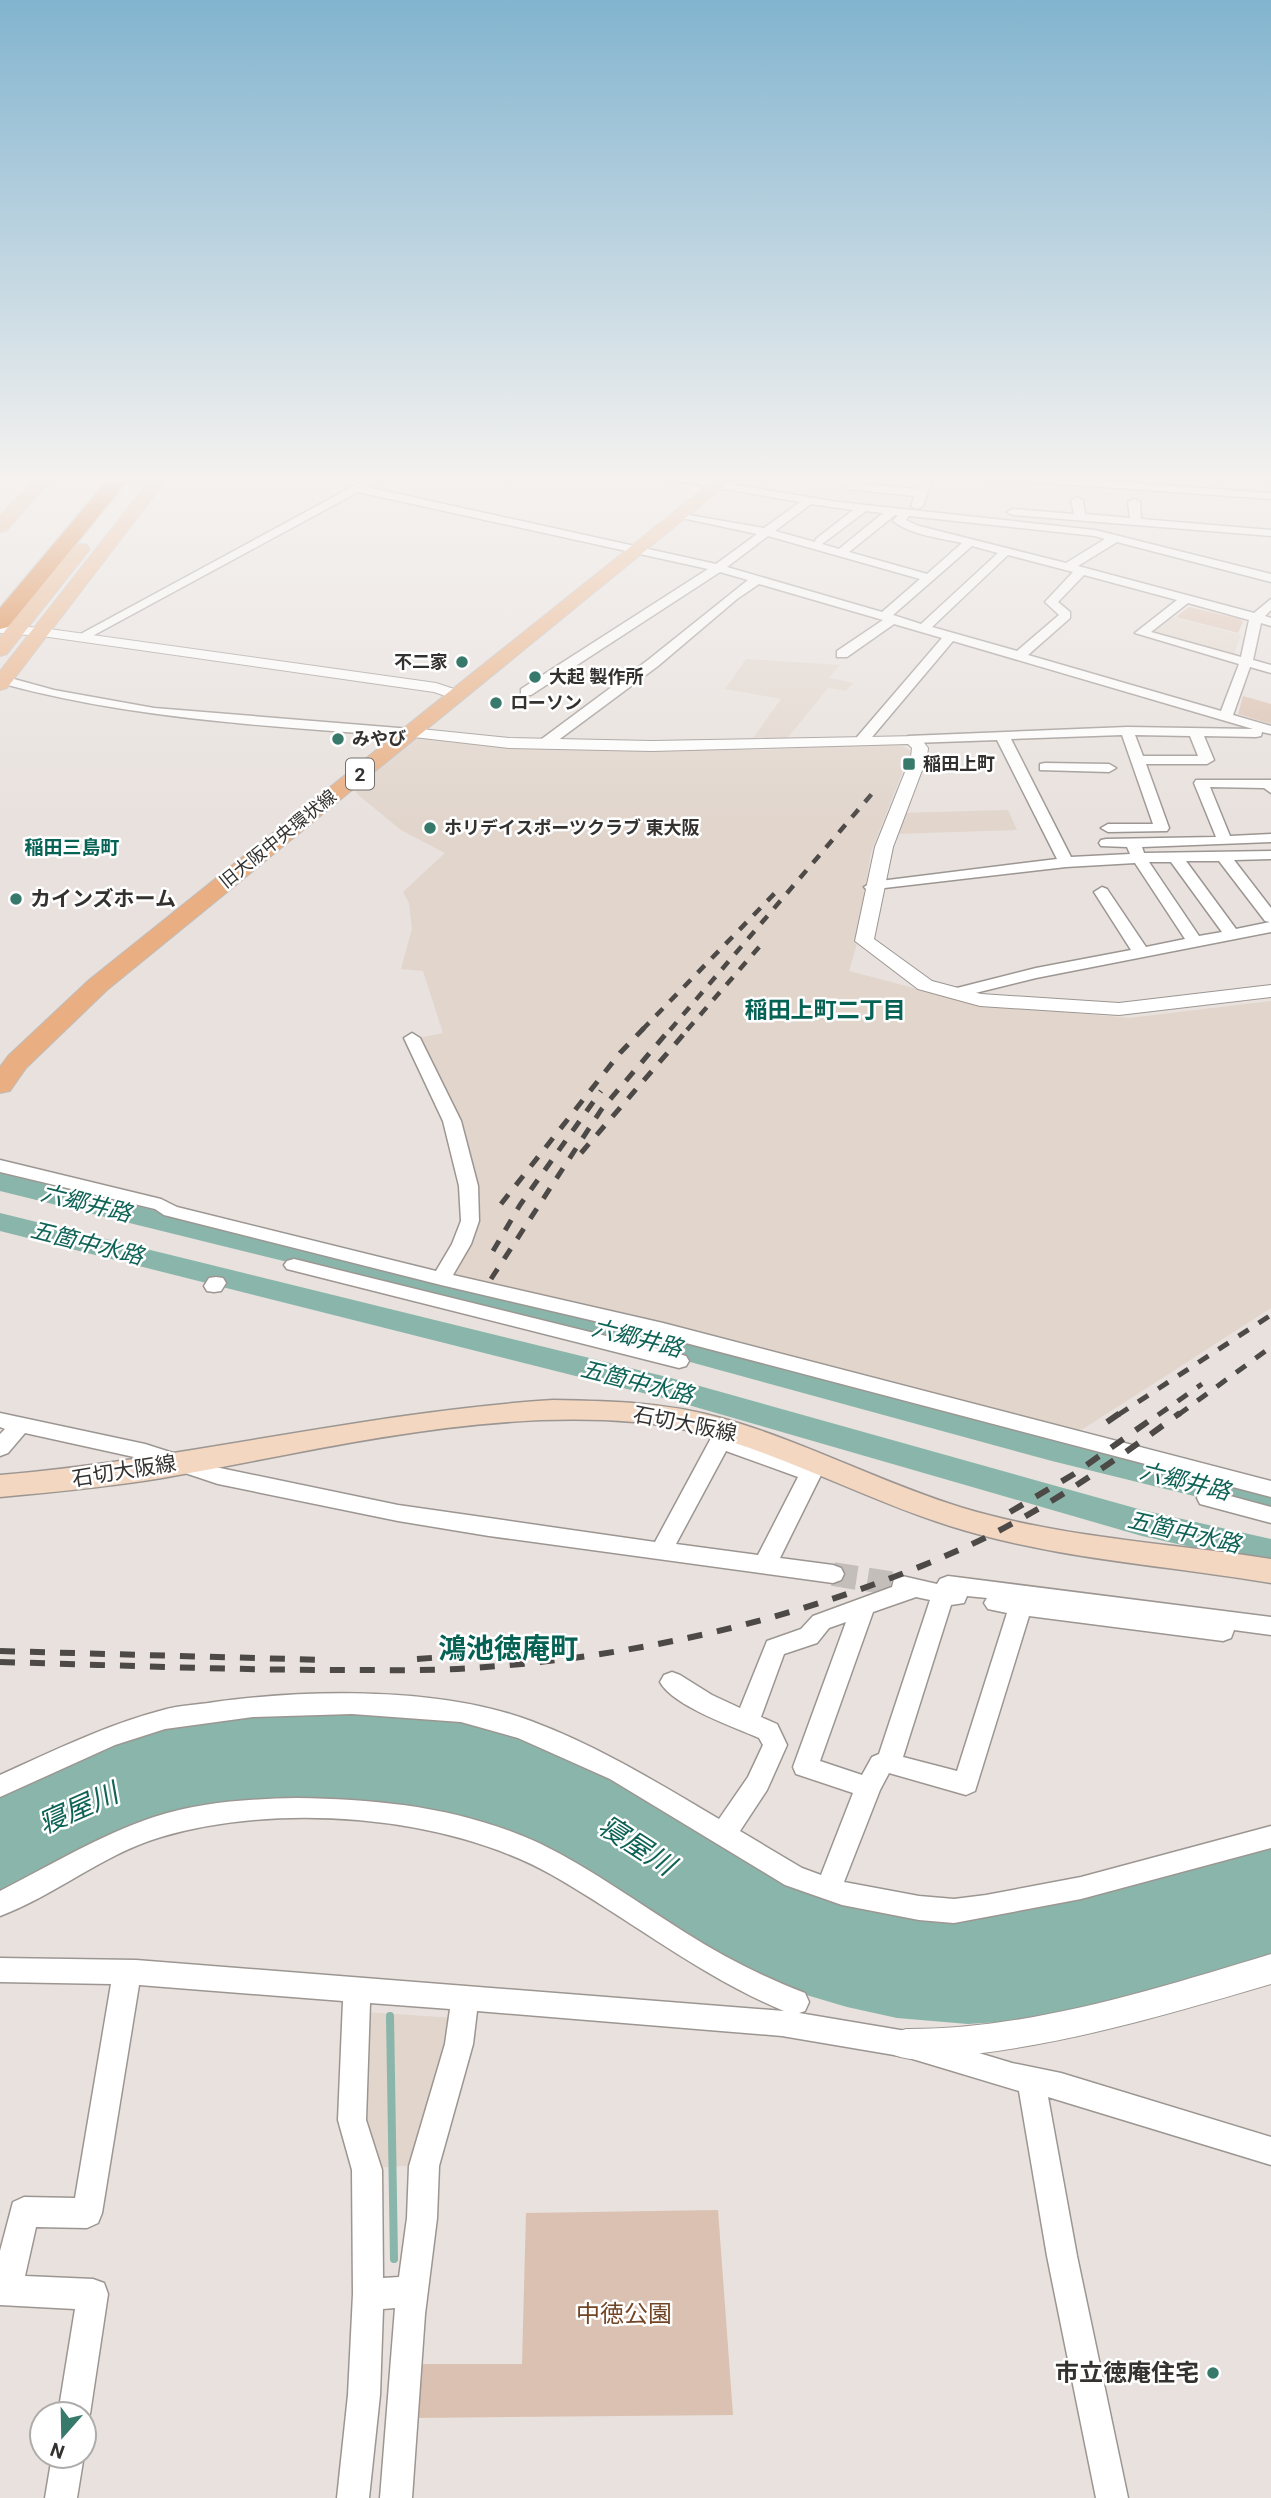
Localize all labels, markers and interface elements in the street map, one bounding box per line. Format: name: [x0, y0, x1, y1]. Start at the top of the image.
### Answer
place label: 不二家: [394, 651, 448, 672]
marker: 不二家: [454, 654, 470, 670]
place label: 大起 製作所: [549, 666, 643, 687]
marker: 大起 製作所: [527, 669, 543, 685]
place label: ローソン: [510, 692, 582, 713]
marker: ローソン: [488, 695, 504, 711]
place label: みやび: [352, 728, 406, 749]
marker: みやび: [330, 731, 346, 747]
place label: 稲田上町: [923, 753, 995, 774]
marker: 稲田上町: [901, 756, 917, 772]
road number: 2: [346, 758, 374, 790]
street label: 旧大阪中央環状線: [215, 785, 340, 892]
place label: ホリデイスポーツクラブ 東大阪: [444, 817, 700, 838]
marker: ホリデイスポーツクラブ 東大阪: [422, 820, 438, 836]
district label: 稲田三島町: [24, 836, 120, 859]
place label: カインズホーム: [30, 887, 176, 911]
marker: カインズホーム: [8, 891, 24, 907]
district label: 稲田上町二丁目: [745, 997, 906, 1024]
water label: 六郷井路: [38, 1179, 136, 1228]
water label: 五箇中水路: [28, 1216, 148, 1271]
water label: 六郷井路: [589, 1314, 687, 1363]
water label: 五箇中水路: [578, 1355, 698, 1410]
street label: 石切大阪線: [631, 1402, 739, 1446]
street label: 石切大阪線: [70, 1451, 178, 1491]
water label: 六郷井路: [1137, 1457, 1235, 1506]
water label: 五箇中水路: [1125, 1506, 1245, 1559]
district label: 鴻池徳庵町: [438, 1632, 578, 1665]
water label: 寝屋川: [33, 1775, 126, 1841]
water label: 寝屋川: [593, 1809, 683, 1884]
park label: 中徳公園: [576, 2300, 672, 2328]
place label: 市立徳庵住宅: [1055, 2359, 1199, 2387]
marker: 市立徳庵住宅: [1205, 2365, 1221, 2381]
north arrow: [28, 2400, 98, 2470]
text: N: [47, 2437, 68, 2464]

